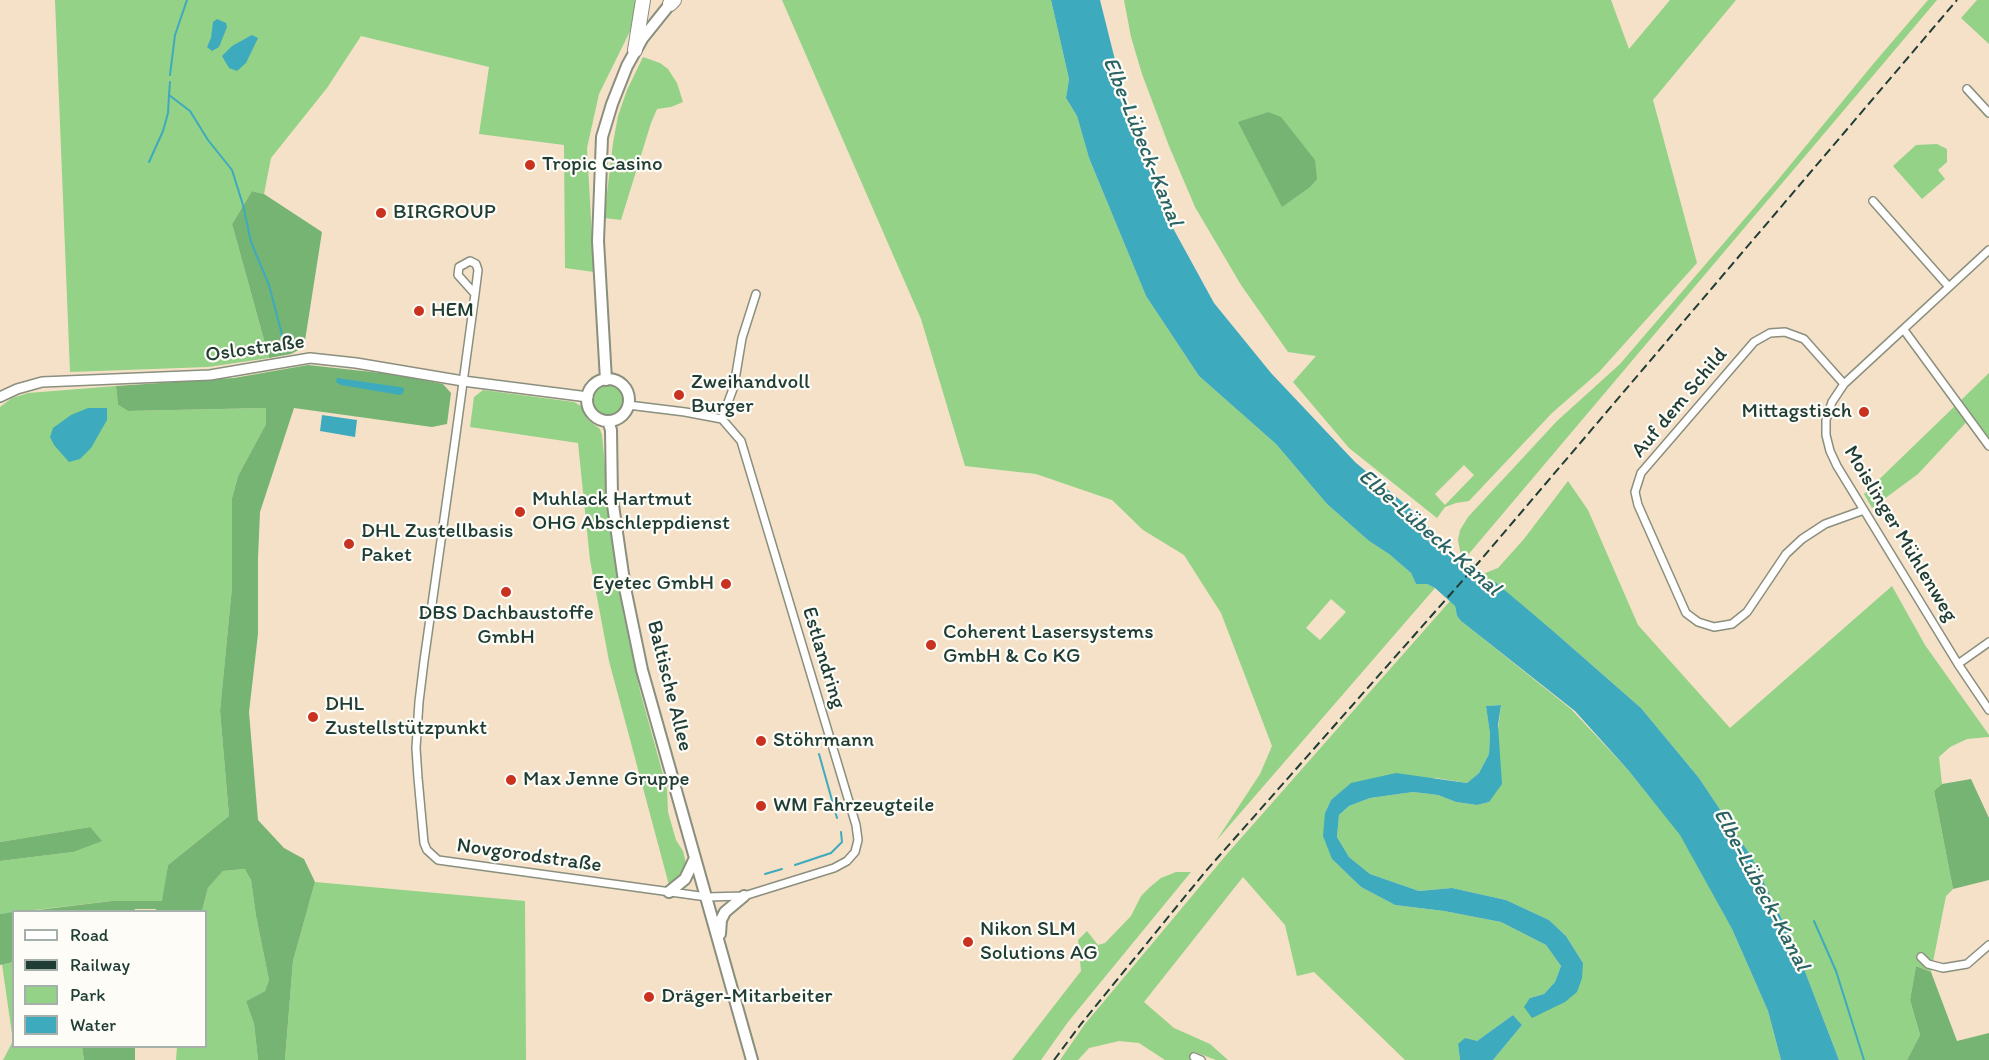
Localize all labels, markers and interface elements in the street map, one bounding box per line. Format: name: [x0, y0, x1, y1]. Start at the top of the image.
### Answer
water label: Elbe-Lübeck-Kanal: [1096, 54, 1188, 230]
place label: Tropic Casino: [542, 152, 663, 178]
marker: Tropic Casino: [523, 158, 537, 172]
place label: BIRGROUP: [393, 200, 496, 226]
marker: BIRGROUP: [374, 206, 388, 220]
place label: HEM: [431, 298, 474, 324]
marker: HEM: [412, 304, 426, 318]
street label: Oslostraße: [204, 330, 306, 368]
street label: Auf dem Schild: [1627, 343, 1733, 463]
place label: Zweihandvoll Burger: [691, 370, 810, 420]
marker: Zweihandvoll Burger: [672, 388, 686, 402]
place label: Mittagstisch: [1741, 399, 1852, 425]
marker: Mittagstisch: [1857, 405, 1871, 419]
street label: Moislinger Mühlenweg: [1837, 441, 1963, 627]
water label: Elbe-Lübeck-Kanal: [1352, 464, 1506, 602]
place label: Muhlack Hartmut OHG Abschleppdienst: [532, 487, 730, 537]
marker: Muhlack Hartmut OHG Abschleppdienst: [513, 505, 527, 519]
place label: DHL Zustellbasis Paket: [361, 519, 513, 569]
marker: DHL Zustellbasis Paket: [342, 537, 356, 551]
place label: Eyetec GmbH: [593, 571, 714, 597]
marker: Eyetec GmbH: [719, 577, 733, 591]
marker: DBS Dachbaustoffe GmbH: [499, 585, 513, 599]
place label: DBS Dachbaustoffe GmbH: [418, 601, 594, 651]
street label: Estlandring: [796, 604, 850, 712]
street label: Baltische Allee: [641, 618, 697, 754]
place label: Coherent Lasersystems GmbH & Co KG: [943, 620, 1154, 670]
marker: Coherent Lasersystems GmbH & Co KG: [924, 638, 938, 652]
place label: DHL Zustellstützpunkt: [325, 692, 487, 742]
marker: DHL Zustellstützpunkt: [306, 710, 320, 724]
place label: Stöhrmann: [773, 728, 874, 754]
marker: Stöhrmann: [754, 734, 768, 748]
place label: Max Jenne Gruppe: [523, 767, 690, 793]
marker: Max Jenne Gruppe: [504, 773, 518, 787]
place label: WM Fahrzeugteile: [773, 793, 934, 819]
marker: WM Fahrzeugteile: [754, 799, 768, 813]
water label: Elbe-Lübeck-Kanal: [1707, 804, 1815, 976]
street label: Novgorodstraße: [455, 833, 603, 879]
legend: [12, 910, 207, 1048]
place label: Nikon SLM Solutions AG: [980, 917, 1098, 967]
text: Road: [70, 924, 109, 946]
marker: Nikon SLM Solutions AG: [961, 935, 975, 949]
text: Railway: [70, 954, 130, 976]
text: Park: [70, 984, 105, 1006]
place label: Dräger-Mitarbeiter: [661, 984, 833, 1010]
marker: Dräger-Mitarbeiter: [642, 990, 656, 1004]
text: Water: [70, 1014, 116, 1036]

